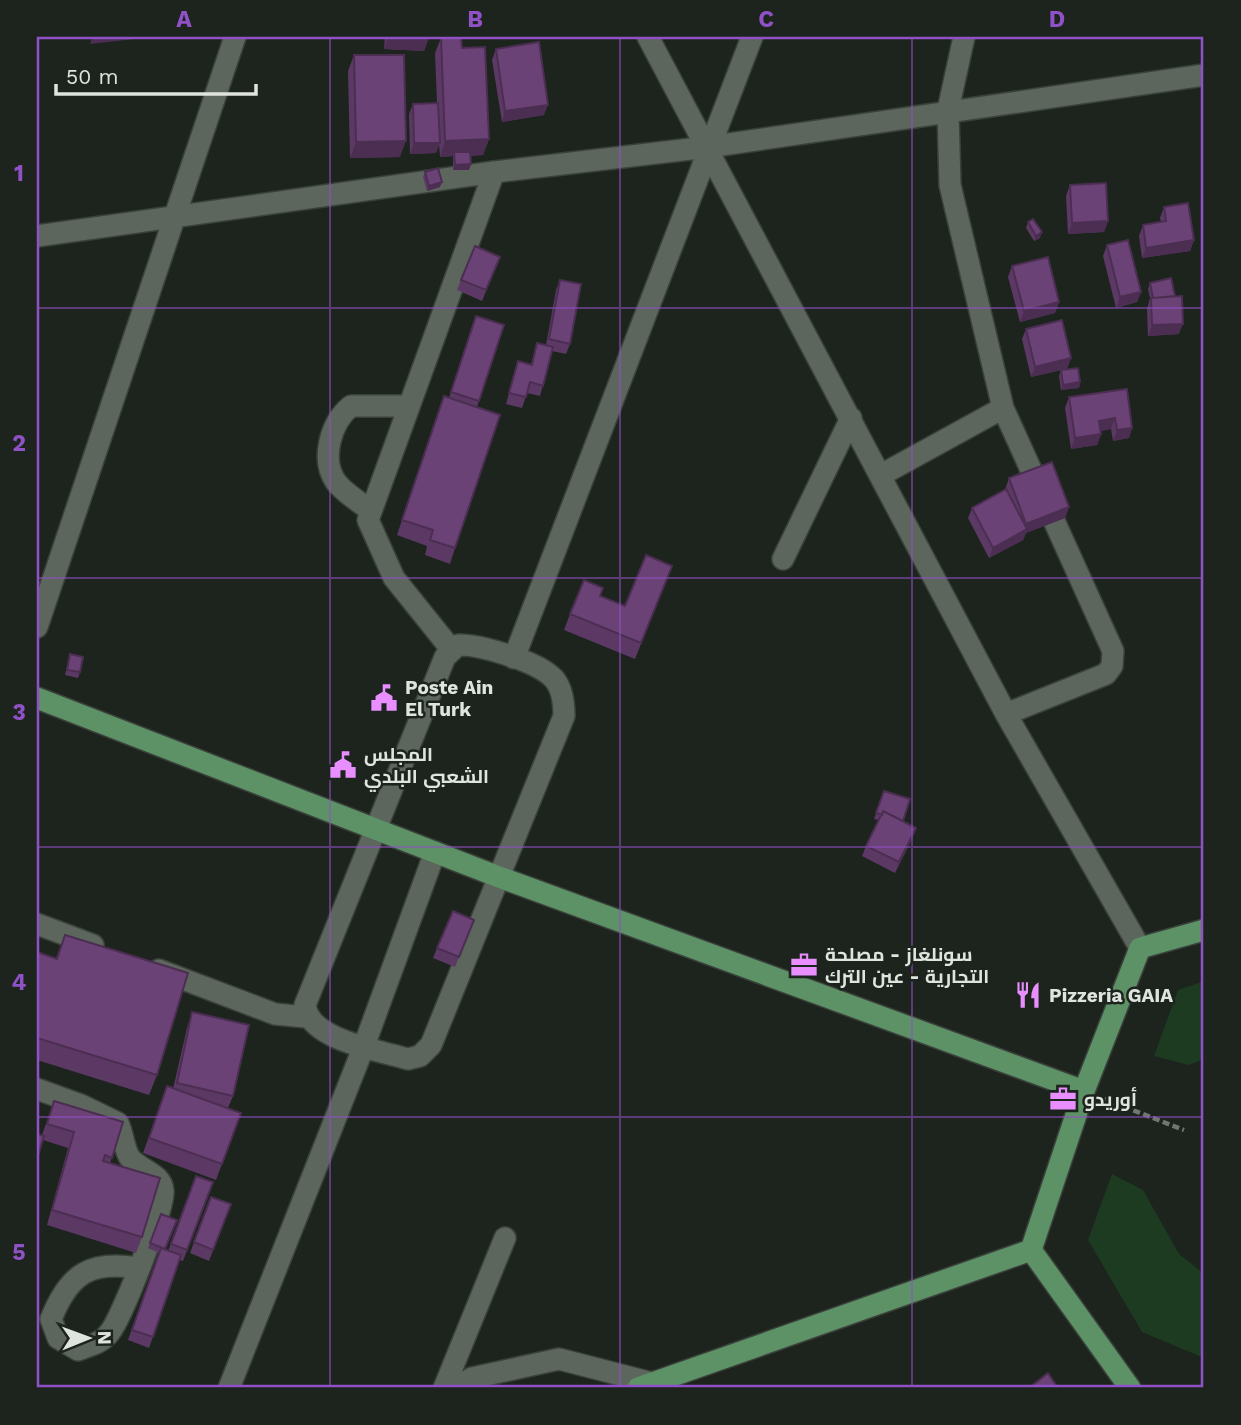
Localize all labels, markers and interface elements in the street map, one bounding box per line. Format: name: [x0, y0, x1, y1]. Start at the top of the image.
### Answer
text: A: [176, 6, 192, 33]
text: B: [467, 6, 483, 33]
text: C: [758, 6, 774, 33]
text: D: [1049, 6, 1065, 33]
scale bar: [56, 52, 256, 96]
text: 50 m: [66, 64, 118, 89]
text: 1: [14, 160, 24, 187]
text: 2: [12, 430, 26, 457]
place label: Poste Ain El Turk: [405, 676, 493, 721]
public building icon: Poste Ain El Turk: [369, 683, 399, 713]
text: 3: [12, 699, 26, 726]
place label: المجلس الشعبي البلدي: [364, 743, 489, 792]
public building icon: المجلس الشعبي البلدي: [328, 750, 358, 780]
place label: سونلغاز - مصلحة التجارية - عين الترك: [825, 943, 989, 988]
office icon: سونلغاز - مصلحة التجارية - عين الترك: [789, 950, 819, 980]
text: 4: [12, 969, 27, 996]
restaurant icon: Pizzeria GAIA: [1013, 980, 1043, 1010]
place label: Pizzeria GAIA: [1049, 984, 1173, 1007]
office icon: أوريدو: [1048, 1084, 1078, 1114]
place label: أوريدو: [1084, 1086, 1137, 1111]
text: 5: [12, 1239, 26, 1266]
north arrow: [52, 1302, 122, 1372]
text: N: [93, 1330, 116, 1345]

